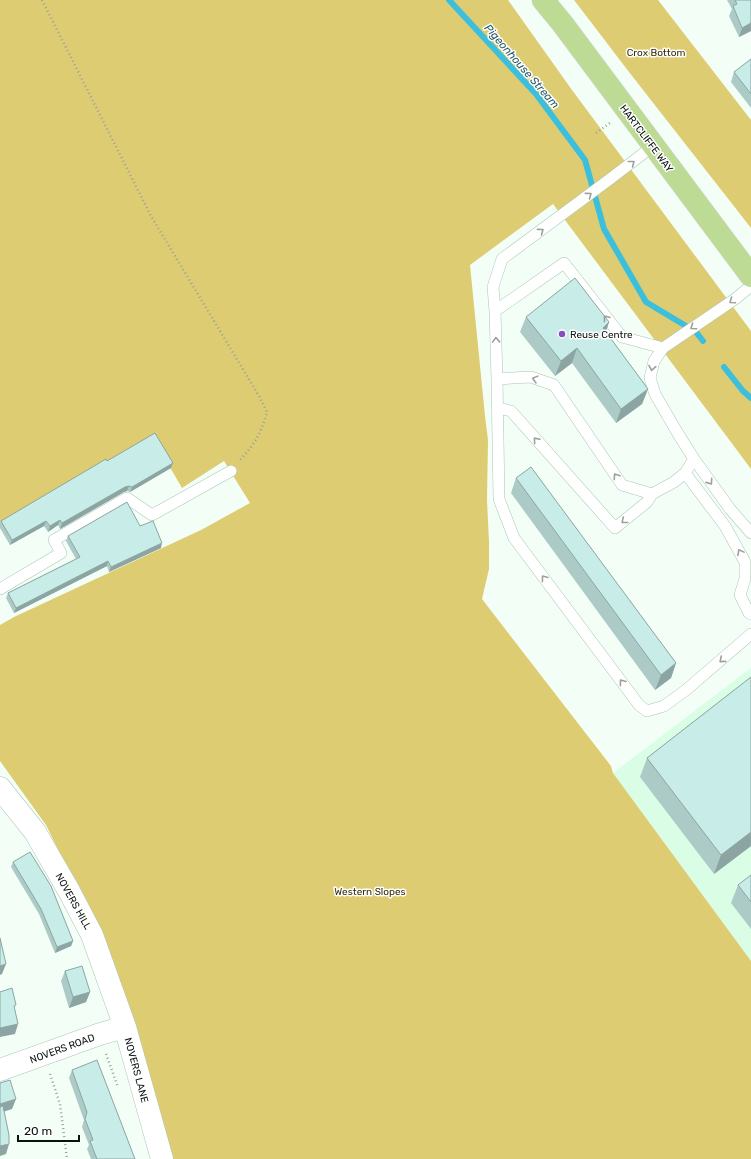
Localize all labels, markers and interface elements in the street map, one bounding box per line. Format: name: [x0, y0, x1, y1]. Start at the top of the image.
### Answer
water label: Pigeonhouse Stream: [482, 22, 562, 111]
park label: Crox Bottom: [627, 47, 685, 59]
street label: HARTCLIFFE WAY: [617, 103, 676, 175]
one-way arrow: [627, 160, 634, 167]
one-way arrow: [585, 192, 592, 200]
one-way arrow: [536, 229, 543, 236]
one-way arrow: [729, 296, 736, 303]
one-way arrow: [604, 315, 611, 323]
one-way arrow: [691, 322, 698, 329]
marker: Reuse Centre: [557, 329, 567, 339]
place label: Reuse Centre: [570, 329, 633, 341]
one-way arrow: [492, 337, 500, 343]
one-way arrow: [648, 365, 657, 372]
one-way arrow: [532, 375, 539, 384]
one-way arrow: [534, 437, 541, 444]
one-way arrow: [613, 473, 621, 480]
one-way arrow: [705, 477, 712, 484]
one-way arrow: [621, 516, 628, 523]
one-way arrow: [737, 549, 745, 557]
one-way arrow: [542, 575, 549, 582]
one-way arrow: [719, 656, 726, 663]
one-way arrow: [620, 679, 627, 686]
street label: NOVERS HILL: [53, 871, 94, 932]
park label: Western Slopes: [334, 886, 406, 898]
street label: NOVERS ROAD: [28, 1032, 97, 1066]
street label: NOVERS LANE: [122, 1036, 150, 1104]
scale bar: [18, 1117, 79, 1143]
text: 20 m: [24, 1124, 52, 1138]

